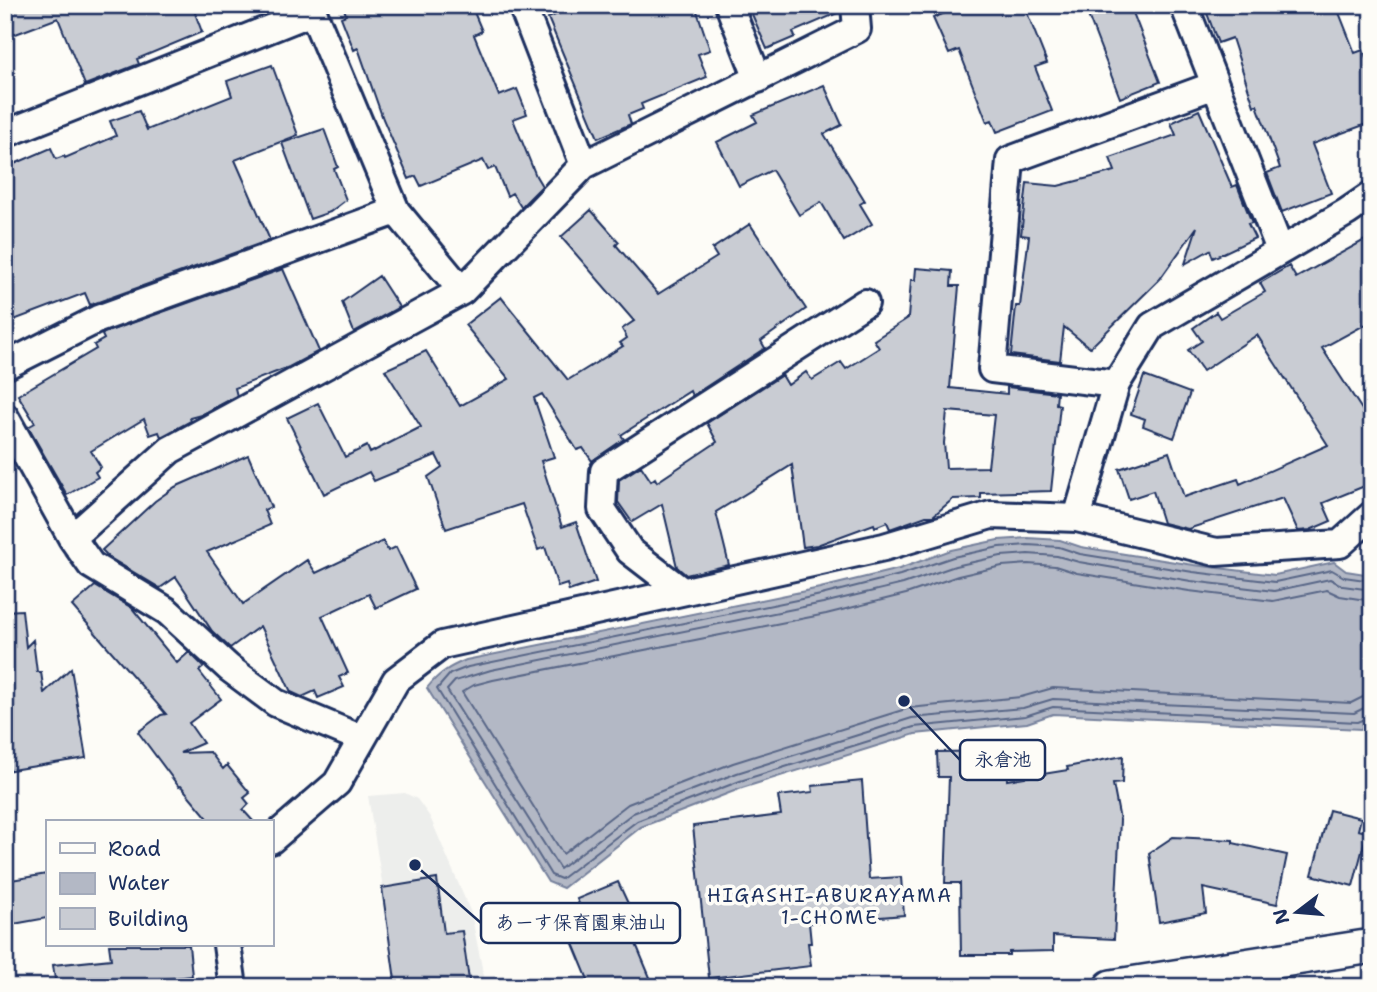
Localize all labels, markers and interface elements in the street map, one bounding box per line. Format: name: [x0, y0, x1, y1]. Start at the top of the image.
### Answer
callout: 永倉池: [960, 740, 1045, 780]
text: 永倉池: [974, 747, 1032, 772]
legend: [46, 820, 273, 946]
text: Road: [108, 835, 161, 863]
text: Water: [108, 869, 170, 897]
north arrow: [1262, 876, 1332, 946]
district label: HIGASHI-ABURAYAMA 1-CHOME: [707, 883, 953, 930]
callout: あーす保育園東油山: [481, 903, 680, 943]
text: Building: [108, 905, 188, 933]
text: N: [1267, 906, 1295, 927]
text: あーす保育園東油山: [495, 910, 667, 935]

